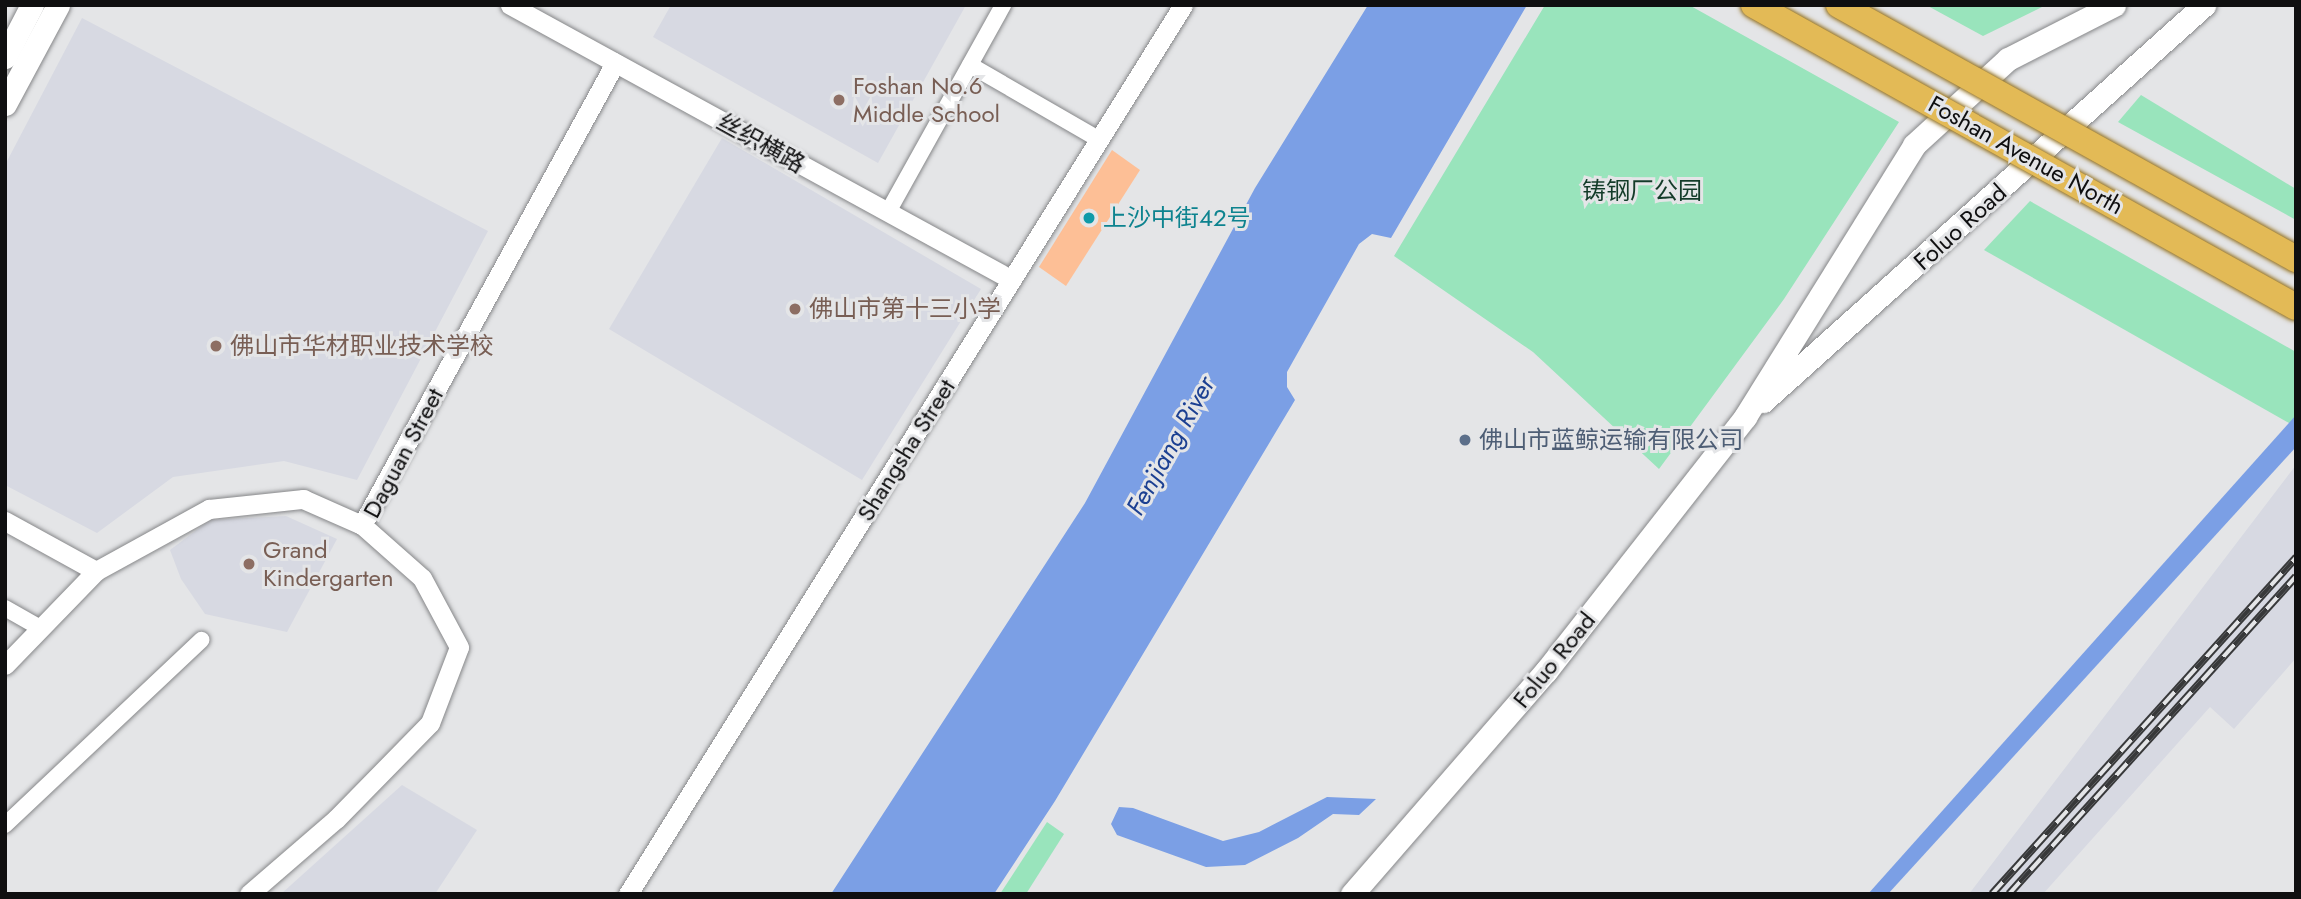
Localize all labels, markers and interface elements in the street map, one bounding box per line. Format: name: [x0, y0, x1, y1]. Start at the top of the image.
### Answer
place label: Foshan No.6 Middle School: [853, 72, 1000, 128]
street label: Foshan Avenue North: [1924, 89, 2128, 221]
marker: Foshan No.6 Middle School: [831, 92, 847, 108]
street label: 丝织横路: [712, 107, 810, 179]
park label: 铸钢厂公园: [1582, 177, 1702, 205]
street label: Foluo Road: [1908, 178, 2012, 276]
place label: 上沙中街42号: [1103, 204, 1251, 232]
marker: 上沙中街42号: [1081, 210, 1097, 226]
place label: 佛山市第十三小学: [809, 295, 1001, 323]
marker: 佛山市第十三小学: [787, 301, 803, 317]
place label: 佛山市华材职业技术学校: [230, 332, 494, 360]
marker: 佛山市华材职业技术学校: [208, 338, 224, 354]
water label: Fenjiang River: [1120, 371, 1222, 521]
street label: Shangsha Street: [851, 374, 961, 526]
street label: Daguan Street: [357, 383, 449, 523]
place label: 佛山市蓝鲸运输有限公司: [1479, 426, 1743, 454]
marker: 佛山市蓝鲸运输有限公司: [1457, 432, 1473, 448]
place label: Grand Kindergarten: [263, 536, 393, 592]
marker: Grand Kindergarten: [241, 556, 257, 572]
street label: Foluo Road: [1507, 606, 1601, 714]

